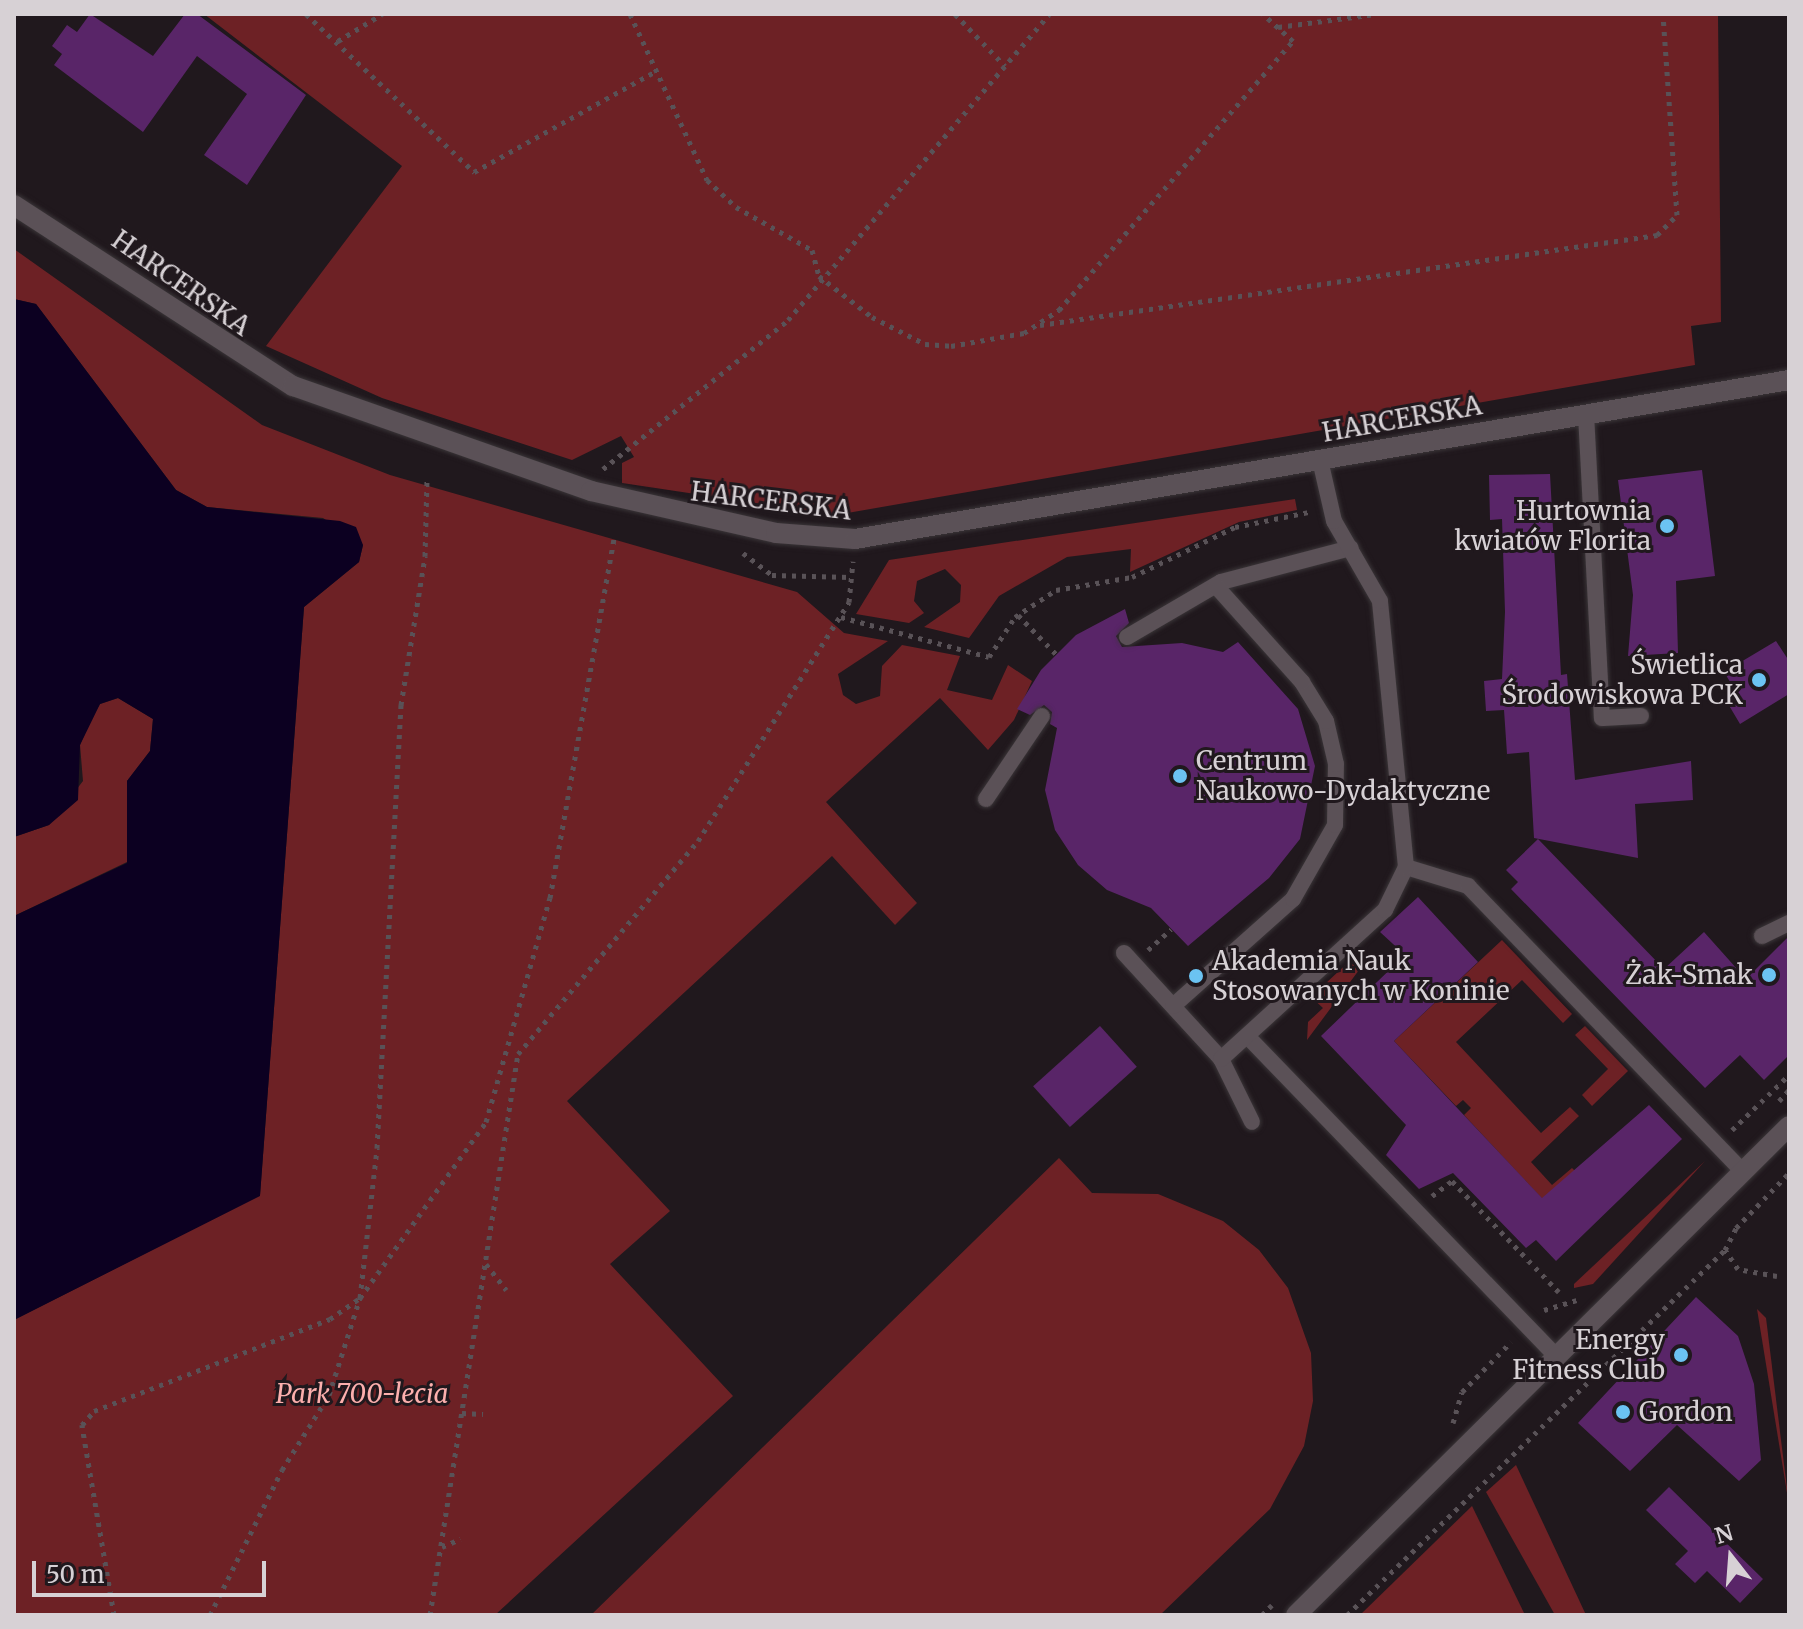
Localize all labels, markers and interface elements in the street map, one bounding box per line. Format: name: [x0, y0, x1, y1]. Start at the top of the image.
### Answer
street label: HARCERSKA: [106, 224, 256, 342]
street label: HARCERSKA: [1320, 390, 1484, 448]
street label: HARCERSKA: [689, 476, 853, 526]
place label: Hurtownia kwiatów Florita: [1454, 495, 1651, 556]
marker: Hurtownia kwiatów Florita: [1658, 517, 1676, 535]
place label: Świetlica Środowiskowa PCK: [1502, 649, 1743, 710]
marker: Świetlica Środowiskowa PCK: [1750, 671, 1768, 689]
place label: Centrum Naukowo-Dydaktyczne: [1196, 745, 1490, 806]
marker: Centrum Naukowo-Dydaktyczne: [1171, 767, 1189, 785]
place label: Akademia Nauk Stosowanych w Koninie: [1212, 945, 1509, 1006]
place label: Żak-Smak: [1625, 959, 1753, 991]
marker: Żak-Smak: [1760, 966, 1778, 984]
marker: Akademia Nauk Stosowanych w Koninie: [1187, 967, 1205, 985]
place label: Energy Fitness Club: [1512, 1324, 1665, 1386]
marker: Energy Fitness Club: [1672, 1346, 1690, 1364]
park label: Park 700-lecia: [276, 1378, 448, 1410]
place label: Gordon: [1639, 1396, 1733, 1428]
marker: Gordon: [1614, 1403, 1632, 1421]
north arrow: [1691, 1517, 1771, 1597]
text: N: [1712, 1518, 1736, 1550]
scale bar: [36, 1545, 270, 1595]
text: 50 m: [46, 1559, 105, 1590]

